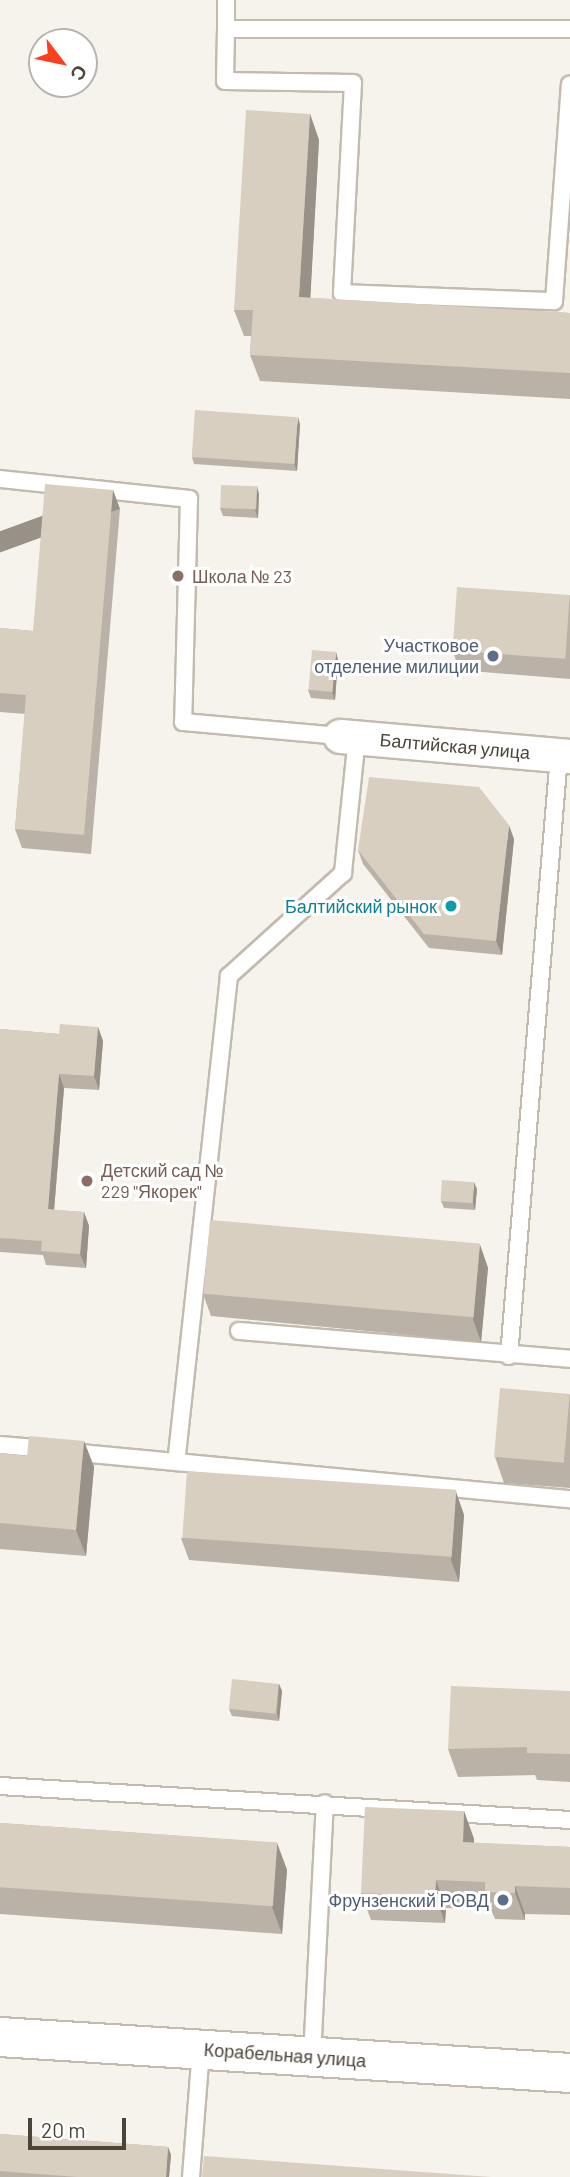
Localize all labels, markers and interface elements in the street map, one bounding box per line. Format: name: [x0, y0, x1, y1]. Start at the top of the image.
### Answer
north arrow: [28, 28, 98, 98]
text: С: [66, 61, 93, 85]
place label: Школа № 23: [192, 565, 292, 587]
marker: Школа № 23: [170, 568, 186, 584]
place label: Участковое отделение милиции: [314, 635, 479, 678]
marker: Участковое отделение милиции: [485, 648, 501, 664]
street label: Балтийская улица: [379, 729, 531, 763]
place label: Балтийский рынок: [285, 895, 437, 917]
marker: Балтийский рынок: [443, 898, 459, 914]
place label: Детский сад № 229 "Якорек": [101, 1160, 224, 1202]
marker: Детский сад № 229 "Якорек": [79, 1173, 95, 1189]
place label: Фрунзенский РОВД: [329, 1889, 489, 1911]
marker: Фрунзенский РОВД: [495, 1892, 511, 1908]
street label: Корабельная улица: [203, 2039, 367, 2071]
scale bar: [32, 2104, 130, 2148]
text: 20 m: [41, 2117, 86, 2142]

